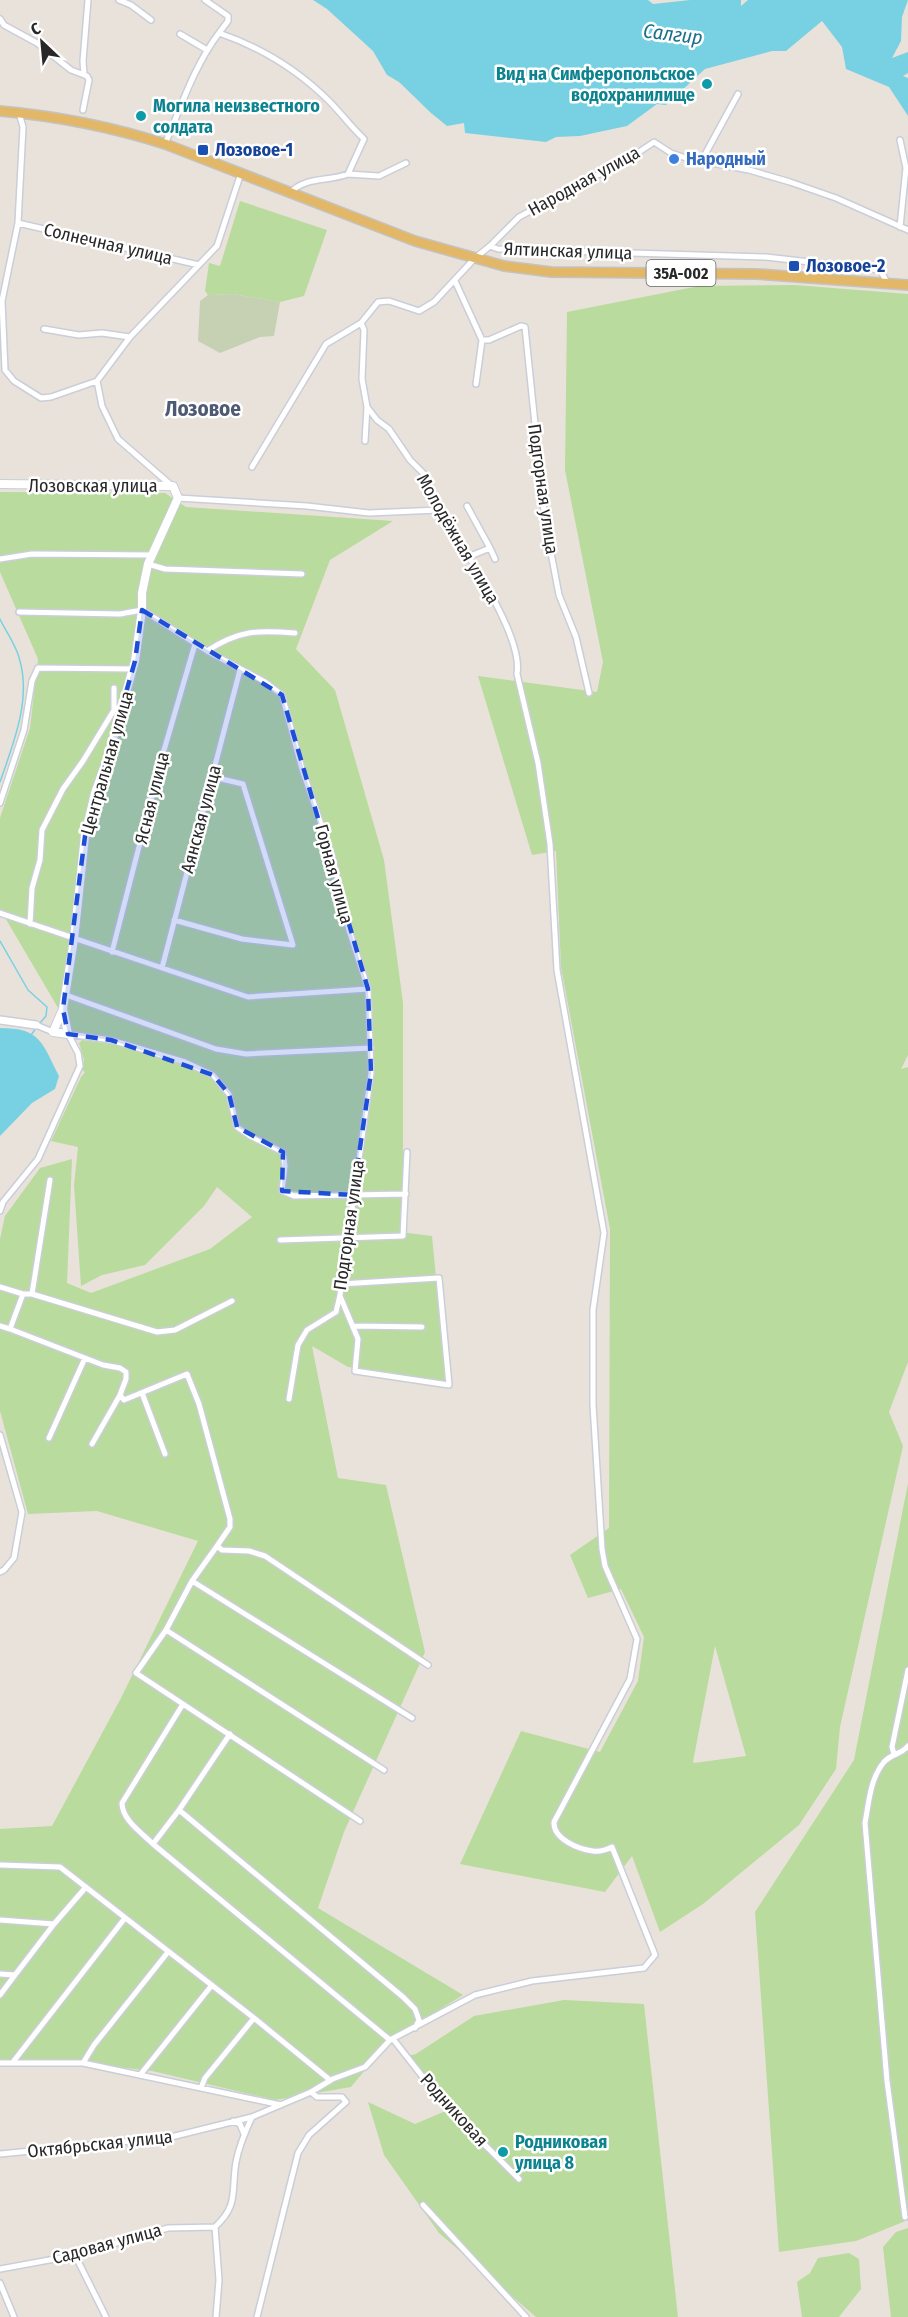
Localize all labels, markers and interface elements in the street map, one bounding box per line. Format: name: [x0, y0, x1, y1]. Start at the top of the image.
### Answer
north arrow: [12, 12, 72, 72]
text: С: [28, 18, 44, 39]
water label: Салгир: [642, 18, 704, 50]
place label: Вид на Симферопольское водохранилище: [496, 63, 695, 106]
marker: Вид на Симферопольское водохранилище: [700, 77, 714, 91]
place label: Могила неизвестного солдата: [153, 95, 320, 138]
marker: Могила неизвестного солдата: [134, 109, 148, 123]
place label: Лозовое-1: [215, 139, 293, 161]
street label: Народная улица: [524, 141, 644, 221]
marker: Лозовое-1: [196, 143, 210, 157]
place label: Народный: [686, 148, 766, 170]
marker: Народный: [667, 152, 681, 166]
street label: Солнечная улица: [42, 219, 175, 270]
street label: Ялтинская улица: [503, 238, 633, 264]
place label: Лозовое-2: [806, 255, 885, 277]
marker: Лозовое-2: [787, 259, 801, 273]
road number: 35А-002: [646, 260, 716, 286]
district label: Лозовое: [165, 396, 241, 422]
street label: Подгорная улица: [523, 422, 563, 556]
street label: Молодёжная улица: [412, 470, 504, 608]
street label: Лозовская улица: [29, 475, 158, 497]
street label: Центральная улица: [76, 688, 138, 838]
street label: Ясная улица: [130, 749, 174, 846]
street label: Аянская улица: [176, 762, 226, 875]
street label: Горная улица: [310, 822, 358, 926]
street label: Подгорная улица: [329, 1158, 369, 1292]
street label: Родниковая: [415, 2069, 493, 2151]
street label: Октябрьская улица: [26, 2125, 174, 2163]
place label: Родниковая улица 8: [514, 2131, 607, 2174]
marker: Родниковая улица 8: [496, 2145, 510, 2159]
street label: Садовая улица: [50, 2219, 164, 2269]

